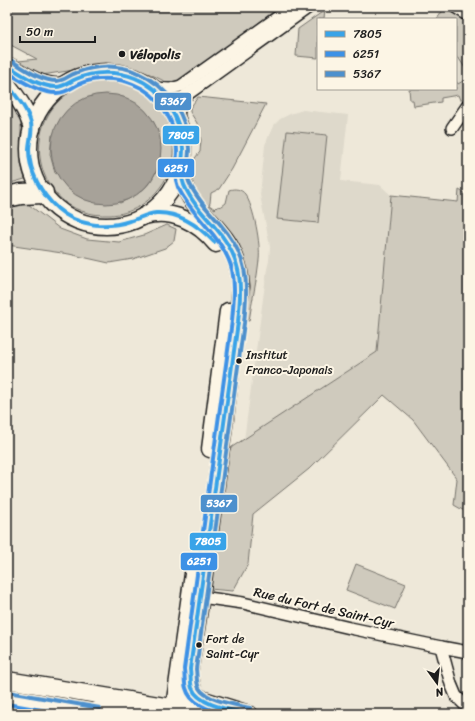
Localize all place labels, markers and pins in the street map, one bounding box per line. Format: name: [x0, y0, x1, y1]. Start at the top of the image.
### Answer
place label: Vélopolis: [130, 43, 181, 66]
marker: Vélopolis: [117, 49, 127, 59]
place label: Institut Franco-Japonais: [245, 344, 332, 381]
marker: Institut Franco-Japonais: [234, 356, 244, 366]
place label: Fort de Saint-Cyr: [206, 628, 260, 665]
marker: Fort de Saint-Cyr: [194, 640, 204, 650]

